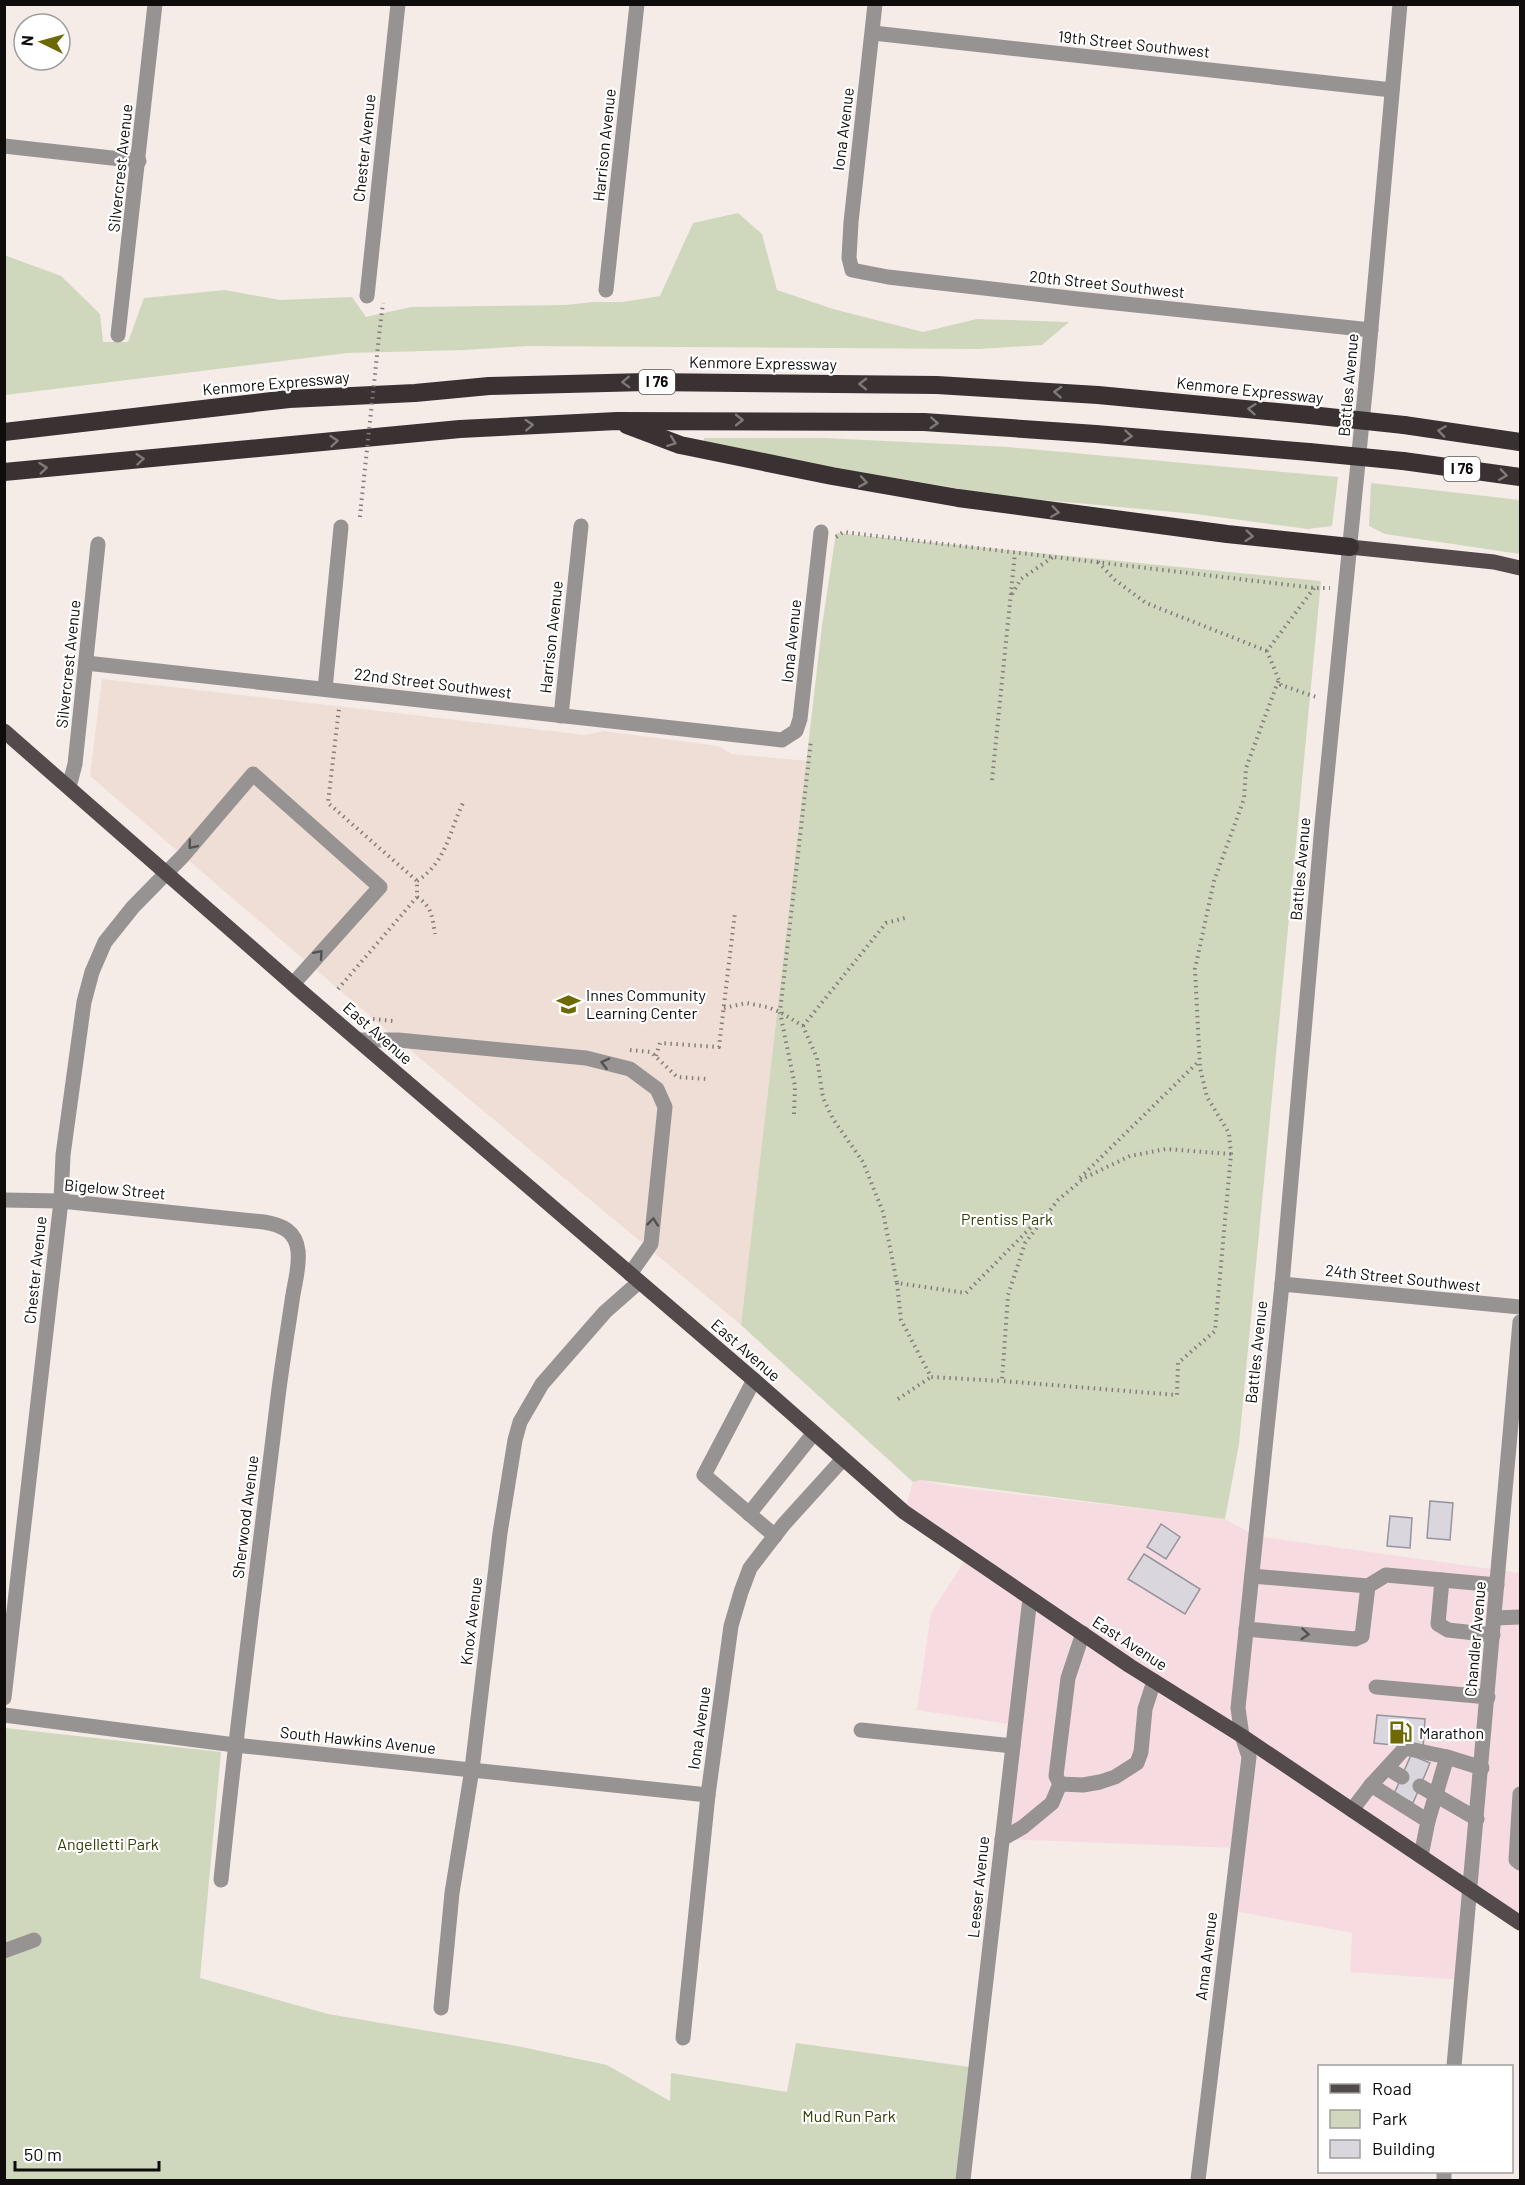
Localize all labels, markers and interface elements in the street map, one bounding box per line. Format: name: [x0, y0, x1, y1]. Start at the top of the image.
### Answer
north arrow: [12, 12, 72, 72]
street label: 19th Street Southwest: [1057, 26, 1211, 61]
text: N: [17, 35, 36, 47]
street label: Iona Avenue: [828, 86, 857, 172]
street label: Harrison Avenue: [588, 88, 619, 202]
street label: Chester Avenue: [348, 93, 379, 203]
street label: Silvercrest Avenue: [103, 103, 136, 233]
street label: 20th Street Southwest: [1028, 266, 1186, 301]
street label: Battles Avenue: [1334, 333, 1361, 437]
street label: Kenmore Expressway: [689, 352, 838, 373]
street label: Kenmore Expressway: [202, 367, 351, 398]
road number: I 76: [639, 370, 675, 394]
street label: Kenmore Expressway: [1176, 372, 1325, 407]
one-way arrow: [621, 376, 630, 389]
one-way arrow: [858, 377, 867, 390]
one-way arrow: [1053, 386, 1062, 399]
one-way arrow: [1247, 403, 1256, 416]
one-way arrow: [734, 414, 743, 426]
one-way arrow: [929, 416, 938, 429]
one-way arrow: [524, 419, 533, 432]
one-way arrow: [1437, 425, 1446, 437]
one-way arrow: [1124, 429, 1133, 442]
one-way arrow: [330, 435, 339, 448]
one-way arrow: [666, 435, 677, 447]
one-way arrow: [136, 453, 145, 466]
road number: I 76: [1444, 457, 1480, 481]
one-way arrow: [39, 462, 48, 475]
one-way arrow: [1498, 468, 1507, 480]
one-way arrow: [858, 475, 867, 487]
one-way arrow: [1051, 505, 1060, 517]
one-way arrow: [1244, 529, 1253, 542]
street label: Harrison Avenue: [535, 580, 566, 694]
street label: Iona Avenue: [777, 598, 804, 684]
street label: Silvercrest Avenue: [51, 599, 84, 729]
street label: 22nd Street Southwest: [353, 663, 513, 702]
street label: Battles Avenue: [1286, 817, 1313, 921]
one-way arrow: [189, 838, 200, 849]
one-way arrow: [312, 950, 323, 961]
place label: Innes Community Learning Center: [586, 985, 707, 1022]
school or university icon: Innes Community Learning Center: [555, 991, 581, 1017]
street label: East Avenue: [340, 997, 417, 1068]
one-way arrow: [600, 1057, 610, 1070]
street label: Bigelow Street: [64, 1175, 167, 1202]
park label: Prentiss Park: [961, 1209, 1053, 1228]
street label: Chester Avenue: [19, 1215, 50, 1325]
one-way arrow: [646, 1218, 659, 1227]
street label: 24th Street Southwest: [1324, 1260, 1482, 1295]
street label: Battles Avenue: [1241, 1299, 1270, 1404]
street label: East Avenue: [708, 1314, 785, 1385]
street label: Sherwood Avenue: [228, 1454, 261, 1580]
street label: Knox Avenue: [456, 1576, 485, 1666]
street label: Chandler Avenue: [1460, 1580, 1489, 1697]
street label: East Avenue: [1089, 1611, 1171, 1674]
one-way arrow: [1300, 1627, 1309, 1640]
street label: Iona Avenue: [683, 1685, 714, 1771]
fuel station icon: Marathon: [1388, 1720, 1414, 1746]
street label: South Hawkins Avenue: [279, 1722, 437, 1757]
place label: Marathon: [1419, 1723, 1484, 1742]
park label: Angelletti Park: [57, 1834, 159, 1853]
street label: Leeser Avenue: [963, 1835, 992, 1939]
street label: Anna Avenue: [1191, 1911, 1220, 2001]
legend: [1318, 2065, 1513, 2173]
text: Road: [1372, 2077, 1412, 2099]
park label: Mud Run Park: [802, 2106, 896, 2125]
text: Park: [1372, 2107, 1407, 2129]
scale bar: [15, 2134, 159, 2172]
text: Building: [1372, 2137, 1435, 2159]
text: 50 m: [24, 2143, 62, 2165]

